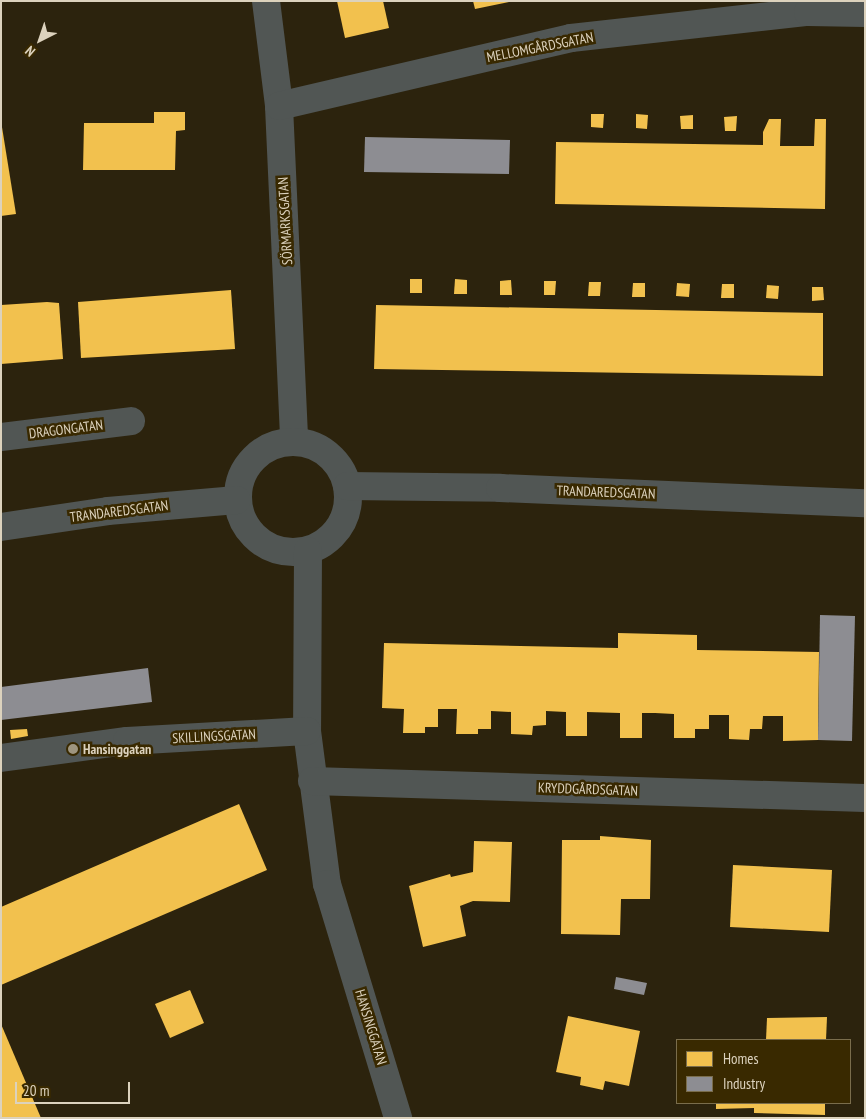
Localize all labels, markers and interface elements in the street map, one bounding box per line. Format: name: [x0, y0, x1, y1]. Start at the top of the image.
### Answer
north arrow: [15, 15, 65, 65]
street label: MELLOMGÅRDSGATAN: [485, 28, 595, 66]
text: N: [21, 42, 39, 61]
street label: SÖRMARKSGATAN: [274, 177, 296, 265]
street label: DRAGONGATAN: [28, 416, 104, 442]
street label: TRANDAREDSGATAN: [556, 482, 656, 502]
street label: TRANDAREDSGATAN: [69, 497, 169, 525]
street label: SKILLINGSGATAN: [172, 725, 256, 747]
place label: Hansinggatan: [83, 741, 151, 757]
marker: Hansinggatan: [67, 743, 79, 755]
street label: KRYDDGÅRDSGATAN: [538, 779, 638, 799]
street label: HANSINGGATAN: [352, 987, 390, 1067]
legend: [676, 1039, 851, 1104]
text: Homes: [723, 1049, 759, 1068]
scale bar: [18, 1072, 132, 1104]
text: Industry: [723, 1074, 765, 1093]
text: 20 m: [23, 1081, 49, 1100]

